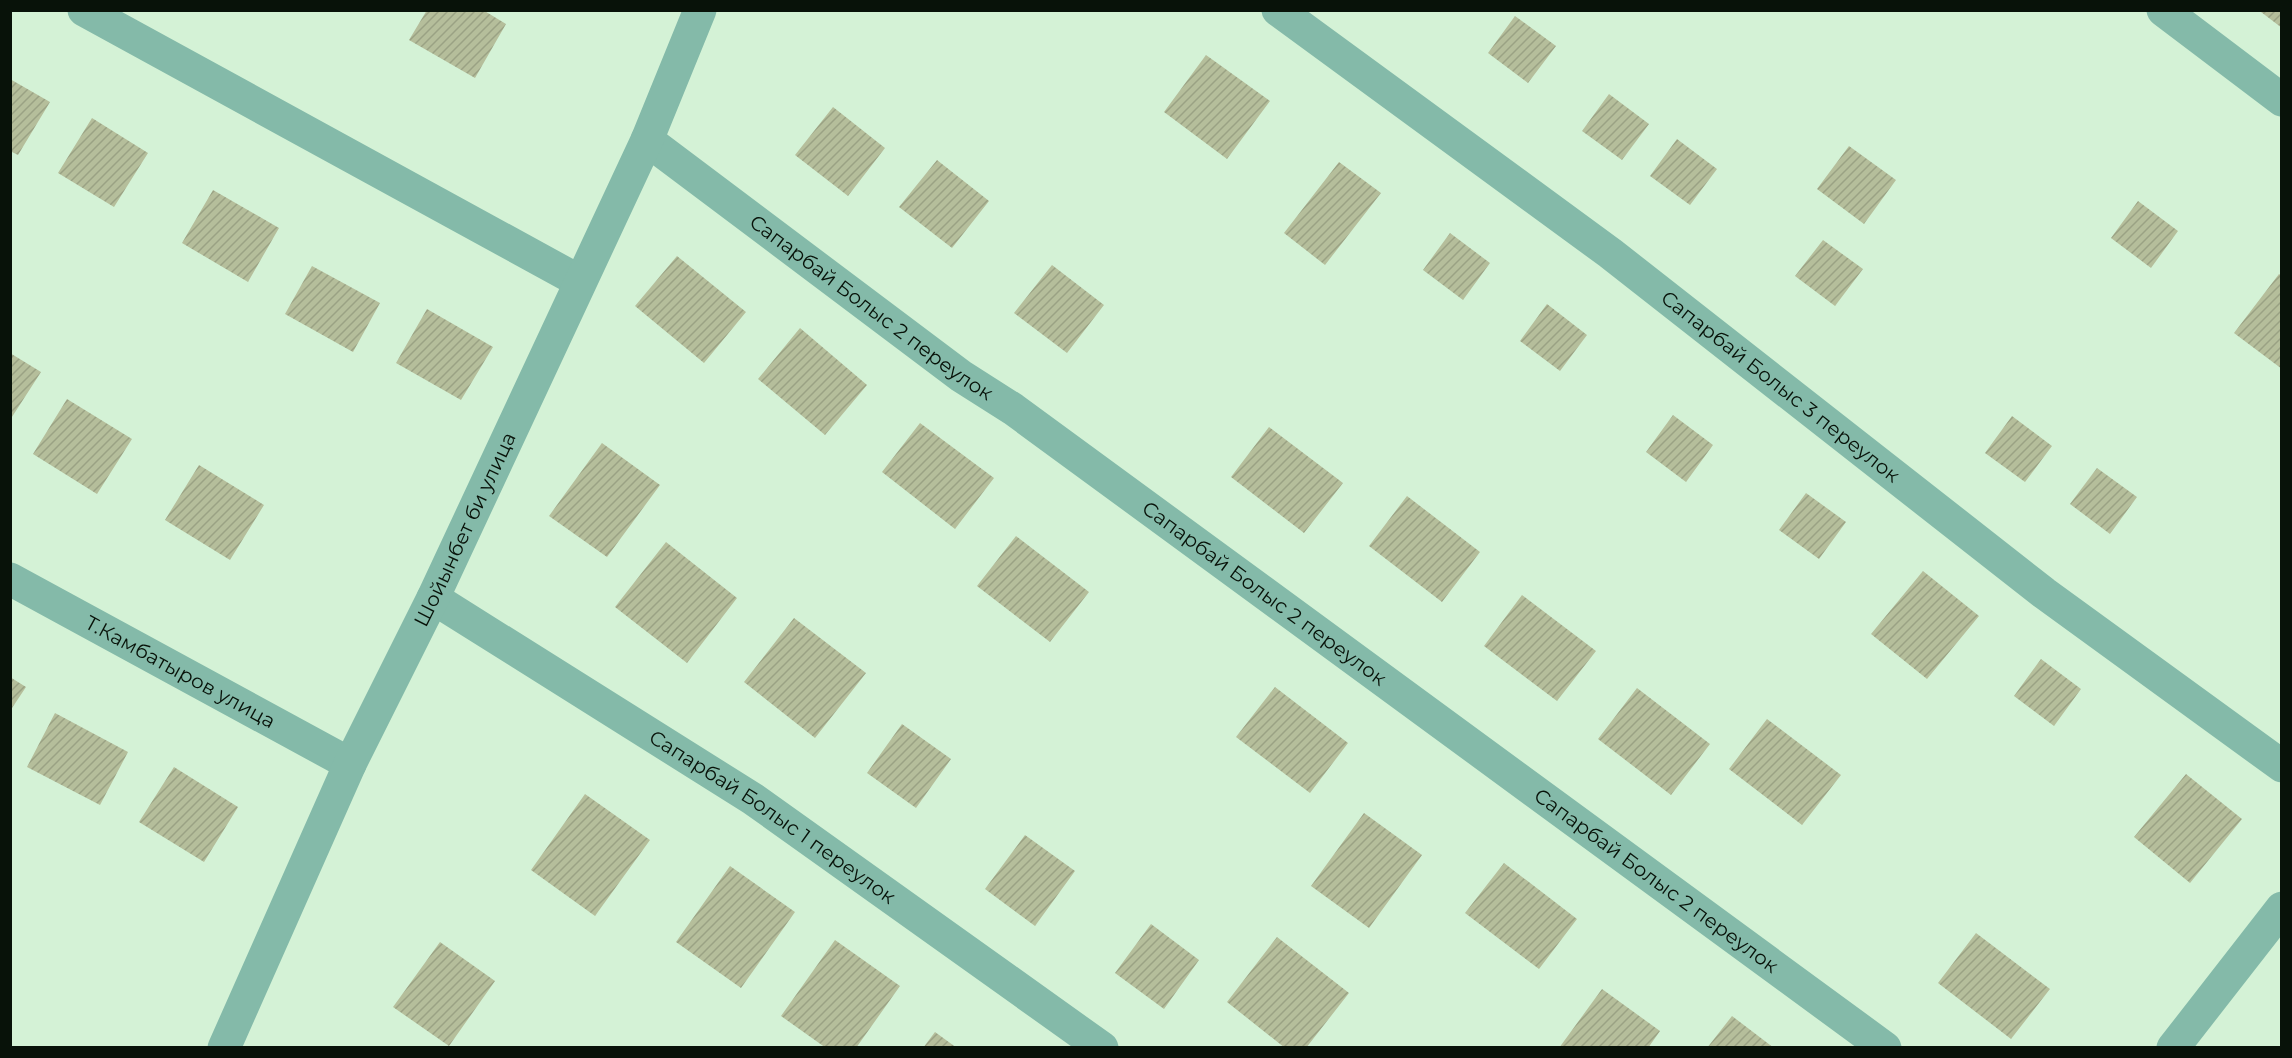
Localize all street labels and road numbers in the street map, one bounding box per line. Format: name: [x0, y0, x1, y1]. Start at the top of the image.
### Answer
street label: Сапарбай Болыс 2 переулок: [745, 210, 998, 405]
street label: Сапарбай Болыс 3 переулок: [1656, 286, 1905, 488]
street label: Шойынбет би улица: [409, 428, 521, 630]
street label: Сапарбай Болыс 2 переулок: [1138, 496, 1391, 691]
street label: Т.Камбатыров улица: [81, 610, 280, 733]
street label: Сапарбай Болыс 1 переулок: [645, 725, 901, 909]
street label: Сапарбай Болыс 2 переулок: [1530, 783, 1783, 978]

